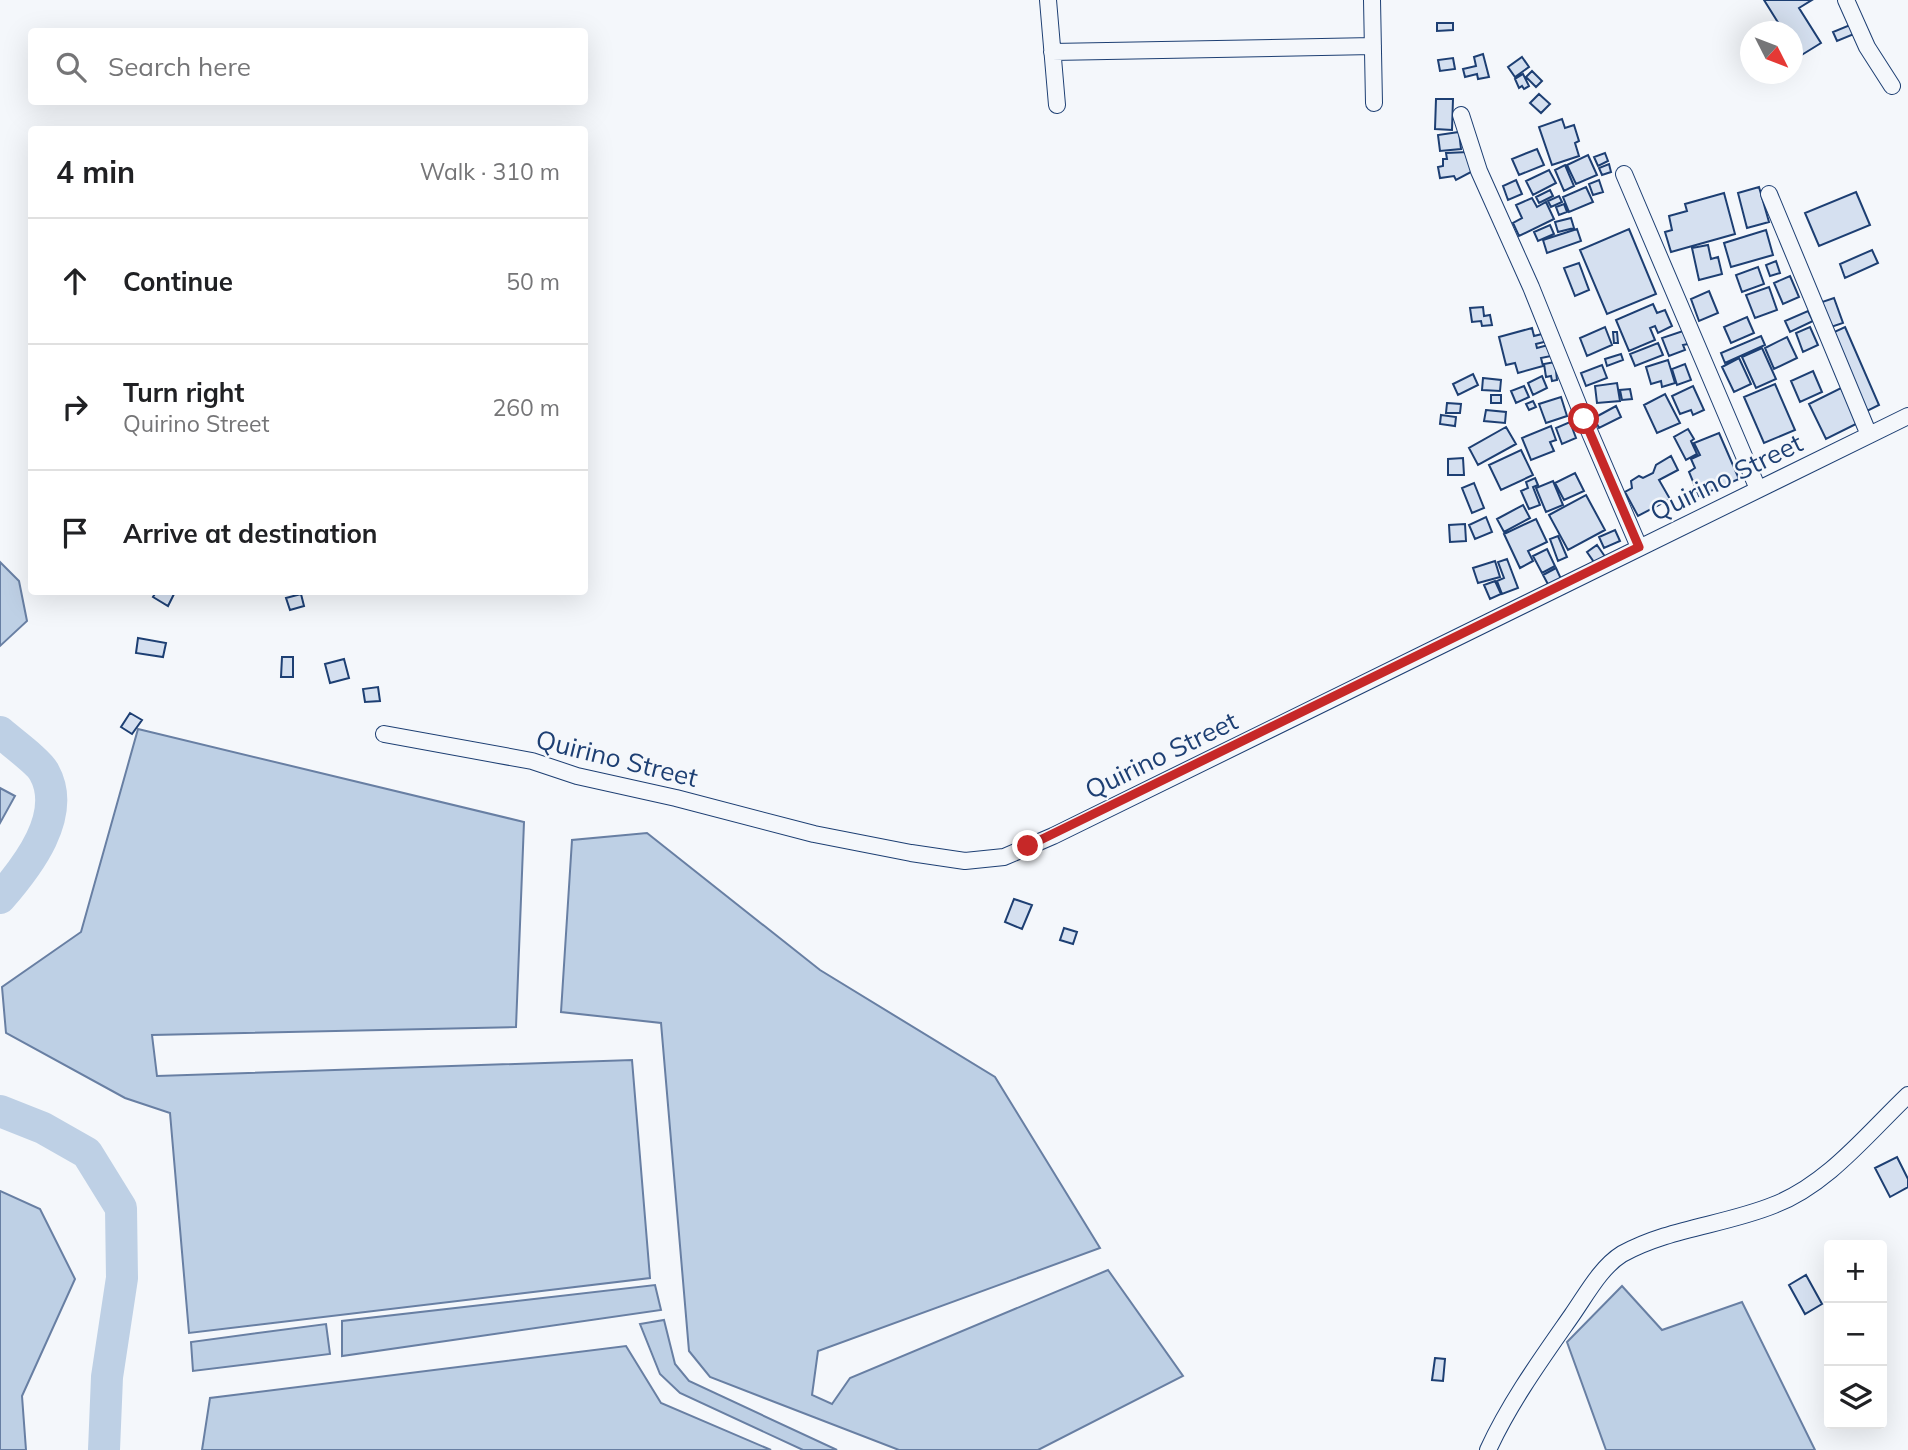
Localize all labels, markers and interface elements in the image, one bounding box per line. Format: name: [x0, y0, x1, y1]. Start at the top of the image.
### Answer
north arrow: [1740, 21, 1803, 84]
search box: [28, 28, 588, 105]
icon: search: [52, 48, 90, 86]
text: Search here: [108, 50, 251, 83]
text: 4 min: [56, 153, 135, 191]
text: Walk · 310 m: [420, 157, 560, 186]
icon: ahead: [56, 262, 94, 300]
text: Continue: [123, 265, 233, 298]
text: 50 m: [506, 267, 560, 296]
text: Turn right: [123, 376, 244, 409]
icon: right: [56, 388, 94, 426]
text: 260 m: [492, 393, 560, 422]
route start: [1568, 403, 1599, 434]
text: Quirino Street: [123, 409, 270, 438]
street label: Quirino Street: [1644, 426, 1808, 528]
icon: arrive: [56, 514, 94, 552]
text: Arrive at destination: [123, 517, 378, 550]
street label: Quirino Street: [1079, 704, 1243, 806]
street label: Quirino Street: [533, 722, 701, 794]
route end: [1012, 830, 1043, 861]
map controls: [1824, 1240, 1887, 1429]
button: +: [1824, 1240, 1887, 1303]
button: −: [1824, 1303, 1887, 1366]
button: layers: [1824, 1366, 1887, 1429]

